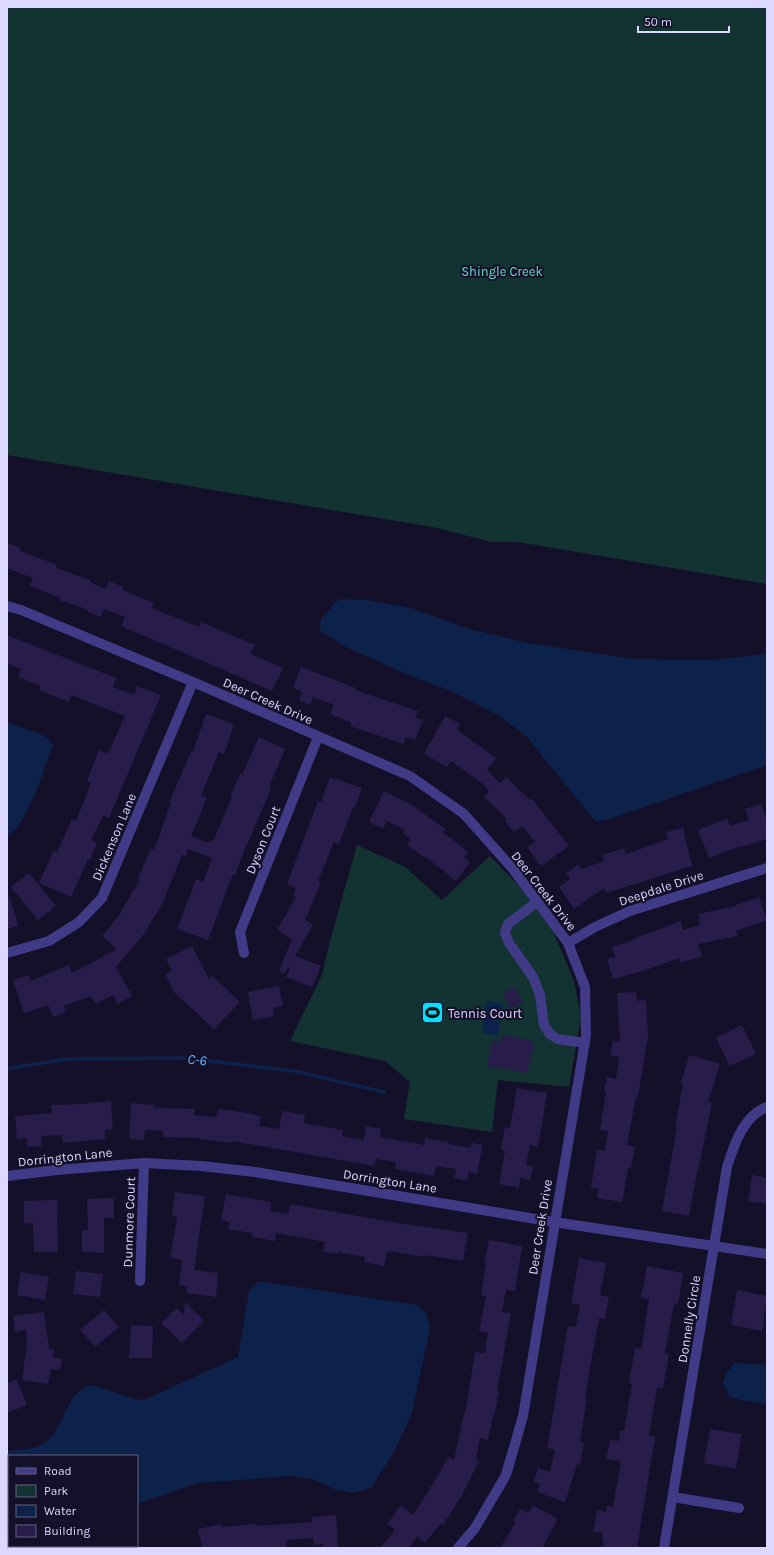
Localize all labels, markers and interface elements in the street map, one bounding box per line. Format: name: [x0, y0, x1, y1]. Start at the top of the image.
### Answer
scale bar: [638, 8, 729, 34]
text: 50 m: [644, 15, 672, 29]
park label: Shingle Creek: [461, 264, 543, 279]
street label: Deer Creek Drive: [221, 675, 315, 728]
street label: Dickenson Lane: [89, 791, 139, 883]
street label: Dyson Court: [243, 804, 283, 876]
street label: Deer Creek Drive: [508, 848, 580, 934]
street label: Deepdale Drive: [617, 867, 706, 909]
sports icon: Tennis Court: [420, 1000, 446, 1026]
place label: Tennis Court: [448, 1006, 522, 1021]
water label: C-6: [186, 1051, 208, 1070]
street label: Dorrington Lane: [17, 1145, 113, 1169]
street label: Dorrington Lane: [342, 1166, 438, 1196]
street label: Dunmore Court: [120, 1176, 138, 1268]
street label: Deer Creek Drive: [525, 1178, 555, 1276]
street label: Donnelly Circle: [675, 1274, 703, 1364]
legend: [8, 1455, 138, 1547]
text: Road: [44, 1464, 72, 1478]
text: Park: [44, 1484, 69, 1498]
text: Water: [44, 1504, 77, 1518]
text: Building: [44, 1524, 91, 1538]

